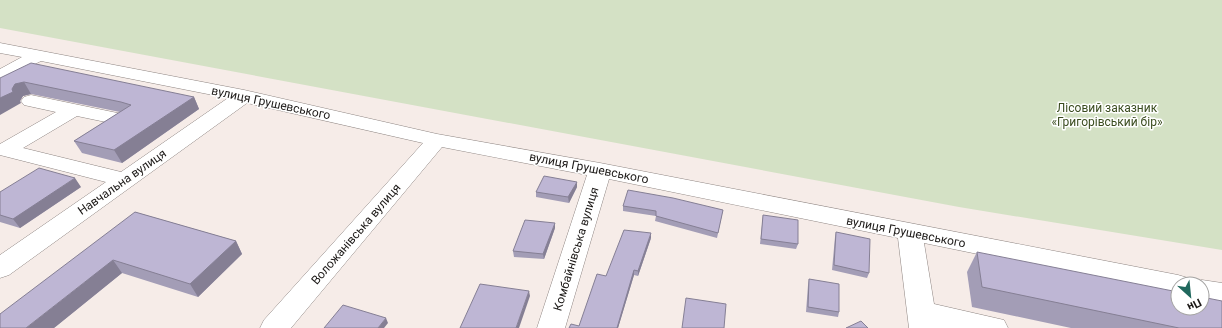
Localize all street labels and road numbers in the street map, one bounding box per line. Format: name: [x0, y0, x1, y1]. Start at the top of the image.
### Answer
street label: вулиця Грушевського: [210, 84, 332, 122]
street label: Навчальна вулиця: [75, 146, 169, 218]
street label: вулиця Грушевського: [528, 150, 650, 186]
street label: Воложанівська вулиця: [308, 181, 404, 287]
street label: Комбайнівська вулиця: [550, 185, 602, 313]
street label: вулиця Грушевського: [845, 214, 967, 250]

